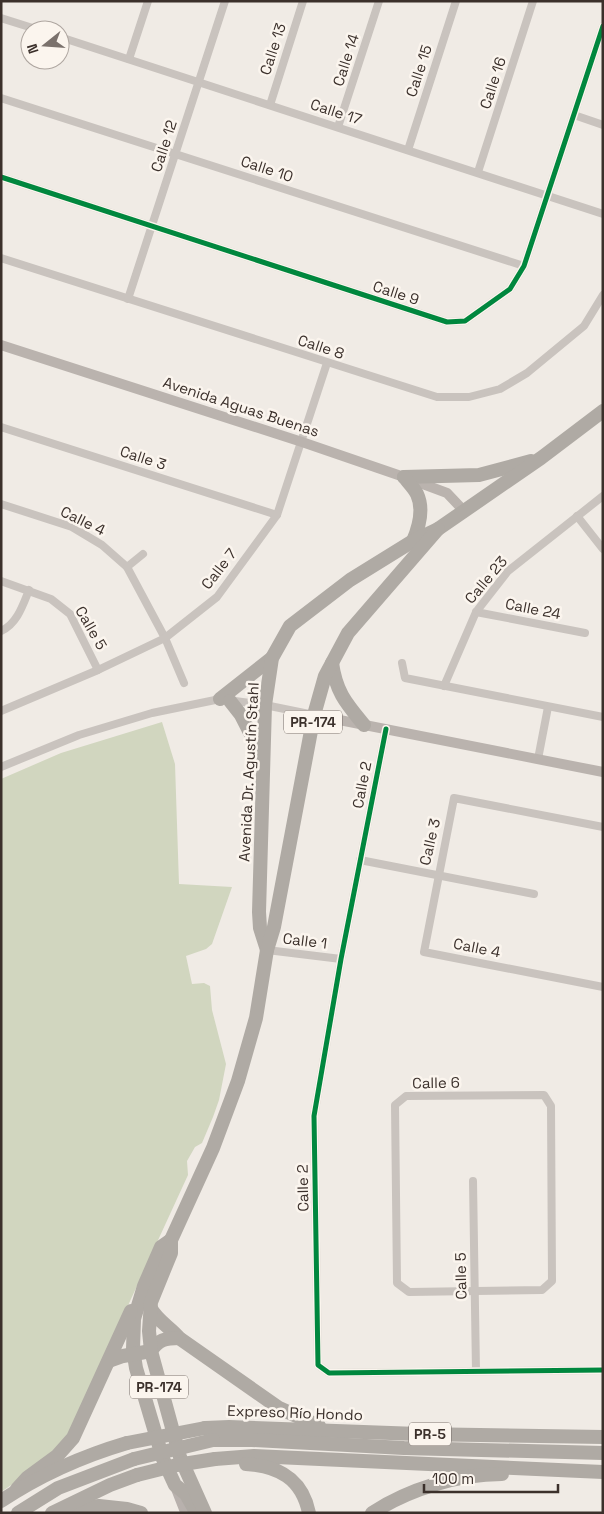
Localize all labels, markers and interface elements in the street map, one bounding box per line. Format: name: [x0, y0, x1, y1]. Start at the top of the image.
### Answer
north arrow: [20, 20, 70, 70]
street label: Calle 13: [255, 20, 290, 77]
street label: Calle 14: [328, 31, 363, 88]
text: N: [23, 42, 43, 56]
street label: Calle 15: [401, 42, 436, 99]
street label: Calle 16: [475, 54, 510, 111]
street label: Calle 17: [308, 94, 364, 129]
street label: Calle 12: [146, 117, 181, 174]
street label: Calle 10: [238, 151, 296, 186]
street label: Calle 9: [371, 276, 422, 309]
street label: Calle 8: [296, 330, 347, 363]
street label: Avenida Aguas Buenas: [161, 372, 322, 441]
street label: Calle 3: [118, 441, 169, 474]
street label: Calle 4: [58, 502, 109, 540]
street label: Calle 7: [197, 544, 241, 593]
street label: Calle 23: [460, 552, 511, 607]
street label: Calle 24: [504, 594, 563, 623]
street label: Calle 5: [71, 603, 111, 653]
street label: Avenida Dr. Agustín Stahl: [234, 682, 263, 862]
road number: PR-174: [284, 710, 342, 734]
street label: Calle 2: [348, 760, 375, 810]
street label: Calle 3: [415, 817, 444, 867]
street label: Calle 1: [282, 928, 328, 953]
street label: Calle 4: [452, 934, 502, 961]
street label: Calle 6: [412, 1073, 460, 1092]
street label: Calle 2: [293, 1164, 312, 1212]
street label: Calle 5: [451, 1252, 470, 1300]
road number: PR-174: [130, 1375, 188, 1398]
street label: Expreso Río Hondo: [227, 1401, 363, 1424]
road number: PR-5: [409, 1422, 451, 1446]
scale bar: [424, 1462, 558, 1494]
text: 100 m: [432, 1469, 474, 1488]

